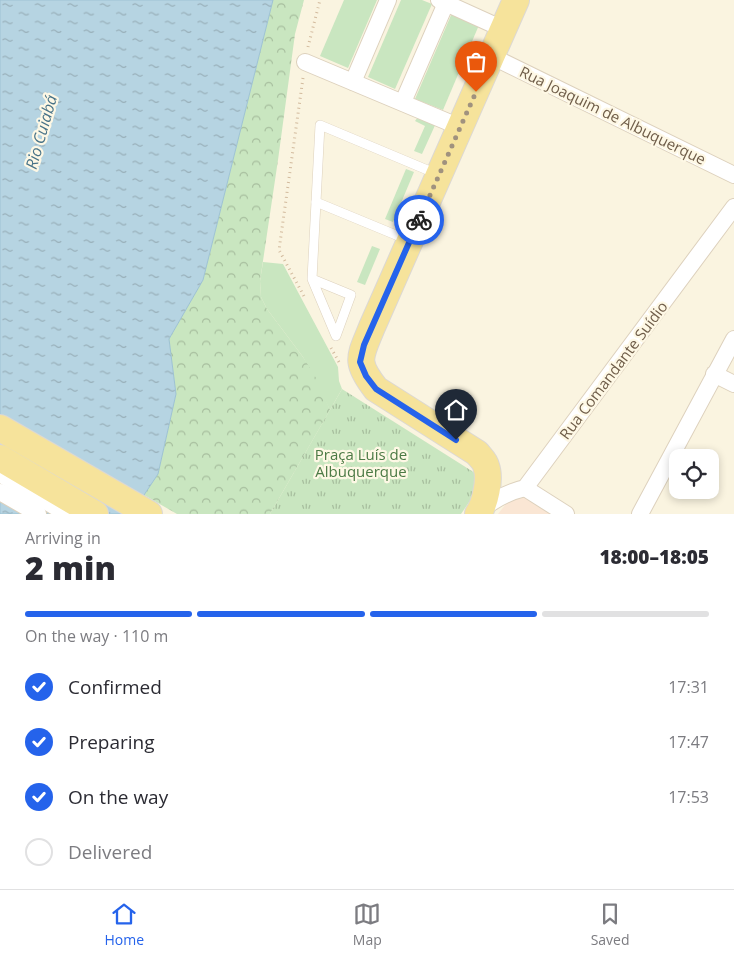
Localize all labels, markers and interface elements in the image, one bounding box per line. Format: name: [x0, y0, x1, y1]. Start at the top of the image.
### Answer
pin: [455, 41, 497, 92]
icon: bag: [462, 48, 490, 76]
street label: Rua Joaquim de Albuquerque: [517, 61, 709, 169]
water label: Rio Cuiabá: [20, 92, 62, 172]
courier: [394, 195, 444, 245]
icon: bike: [405, 206, 433, 234]
street label: Rua Comandante Suídio: [554, 297, 672, 443]
pin: [435, 389, 477, 440]
icon: home: [442, 396, 470, 424]
park label: Praça Luís de Albuquerque: [315, 444, 407, 481]
map controls: [669, 449, 719, 499]
button: locate: [669, 449, 719, 499]
text: Arriving in: [25, 527, 101, 549]
text: 18:00–18:05: [599, 544, 709, 570]
text: 2 min: [25, 546, 116, 589]
text: On the way · 110 m: [25, 625, 168, 647]
icon: check: [25, 673, 53, 701]
text: Confirmed: [68, 674, 162, 700]
text: 17:31: [668, 676, 709, 698]
icon: check: [25, 728, 53, 756]
text: Preparing: [68, 729, 155, 755]
text: 17:47: [668, 731, 709, 753]
icon: check: [25, 783, 53, 811]
text: On the way: [68, 784, 168, 810]
text: 17:53: [668, 786, 709, 808]
text: Delivered: [68, 839, 152, 865]
tab: Home: [104, 900, 144, 949]
tab: Map: [353, 900, 382, 949]
tab: Saved: [591, 900, 630, 949]

